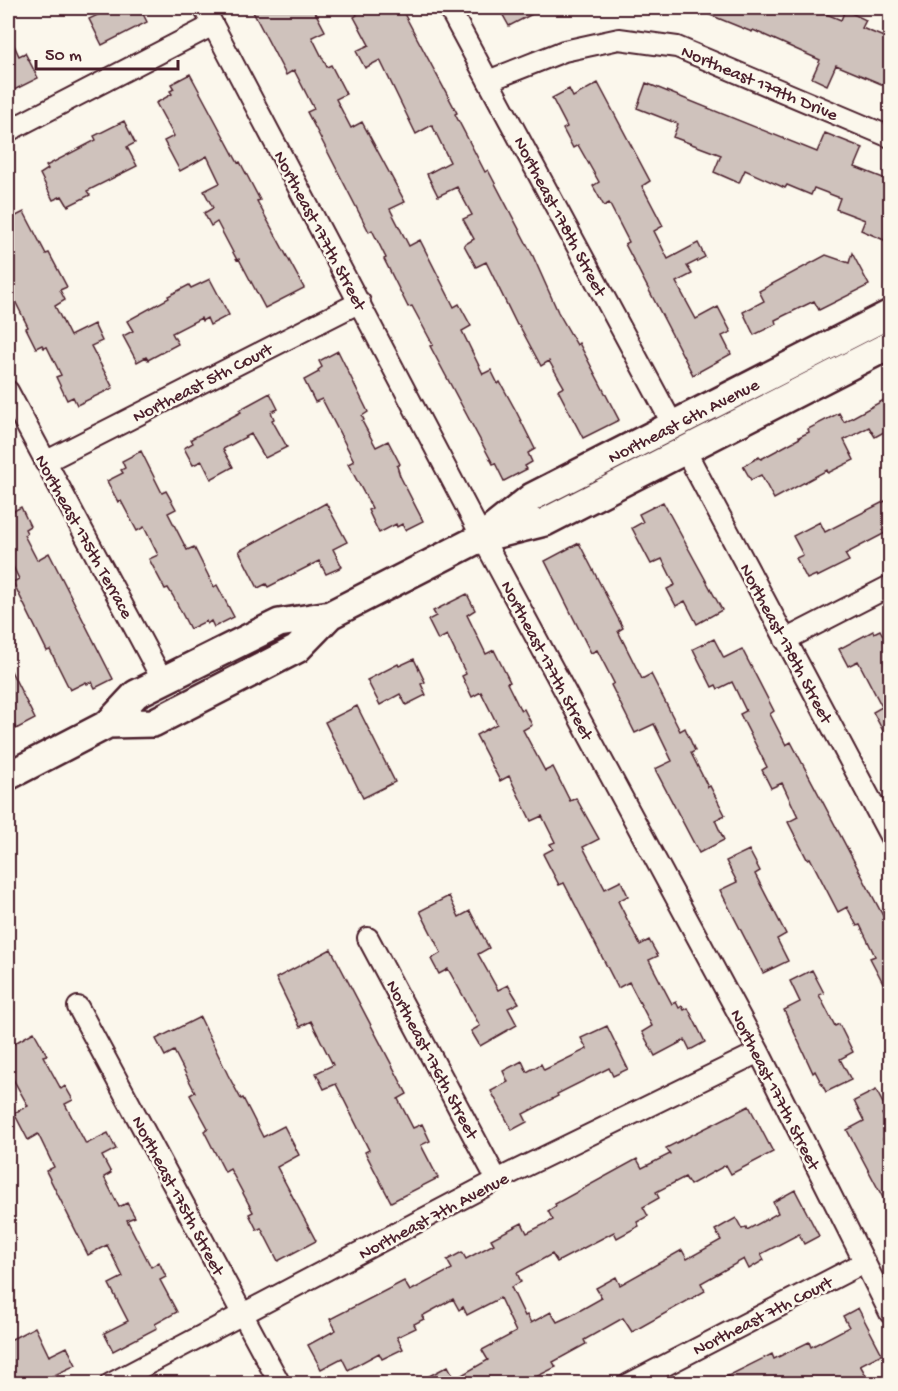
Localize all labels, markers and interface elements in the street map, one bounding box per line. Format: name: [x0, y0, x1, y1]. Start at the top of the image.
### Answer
scale bar: [36, 33, 178, 71]
street label: Northeast 179th Drive: [678, 42, 841, 127]
text: 50 m: [45, 46, 82, 67]
street label: Northeast 178th Street: [508, 134, 611, 302]
street label: Northeast 177th Street: [268, 148, 370, 316]
street label: Northeast 5th Court: [130, 339, 278, 429]
street label: Northeast 6th Avenue: [605, 375, 764, 469]
street label: Northeast 175th Terrace: [29, 452, 137, 623]
street label: Northeast 178th Street: [734, 561, 837, 729]
street label: Northeast 177th Street: [495, 578, 597, 746]
street label: Northeast 176th Street: [380, 977, 482, 1145]
street label: Northeast 177th Street: [724, 1006, 824, 1175]
street label: Northeast 175th Street: [126, 1113, 228, 1281]
street label: Northeast 7th Avenue: [356, 1168, 513, 1266]
street label: Northeast 7th Court: [690, 1272, 838, 1362]

